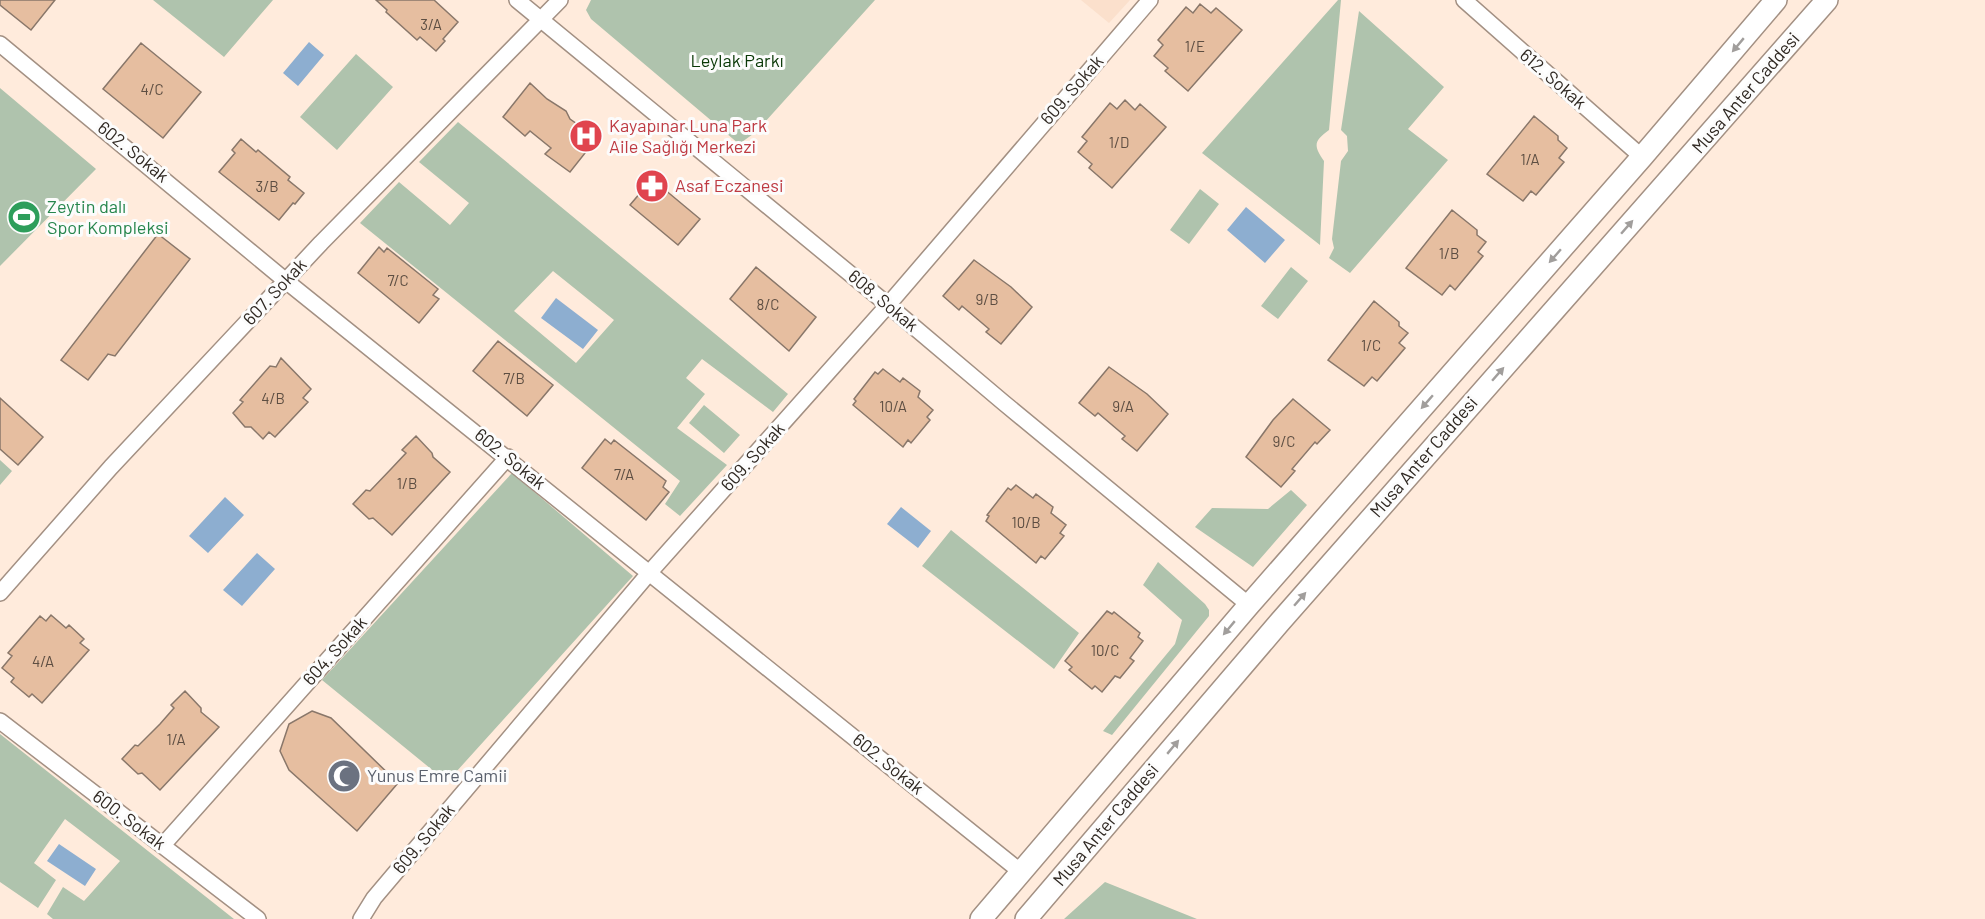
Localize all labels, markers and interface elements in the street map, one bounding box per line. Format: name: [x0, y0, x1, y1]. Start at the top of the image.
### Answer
house number: 3/A: [420, 15, 442, 33]
street label: Musa Anter Caddesi: [1687, 27, 1804, 157]
house number: 1/E: [1185, 37, 1205, 55]
one-way arrow: [1732, 37, 1745, 52]
street label: 612. Sokak: [1516, 43, 1591, 113]
park label: Leylak Parkı: [690, 49, 784, 71]
street label: 609. Sokak: [1035, 50, 1107, 129]
house number: 4/C: [140, 80, 164, 98]
place label: Kayapınar Luna Park Aile Sağlığı Merkezi: [609, 114, 767, 157]
street label: 602. Sokak: [94, 116, 174, 187]
hospital icon: Kayapınar Luna Park Aile Sağlığı Merkezi: [568, 118, 604, 154]
house number: 1/D: [1109, 133, 1129, 151]
house number: 1/A: [1520, 150, 1540, 168]
pharmacy icon: Asaf Eczanesi: [634, 168, 670, 204]
place label: Asaf Eczanesi: [675, 174, 784, 196]
house number: 3/B: [255, 177, 279, 195]
place label: Zeytin dalı Spor Kompleksi: [47, 195, 169, 238]
sports icon: Zeytin dalı Spor Kompleksi: [6, 199, 42, 235]
one-way arrow: [1620, 220, 1633, 235]
house number: 1/B: [1439, 244, 1459, 262]
one-way arrow: [1549, 248, 1562, 264]
street label: 607. Sokak: [238, 253, 311, 329]
street label: 608. Sokak: [844, 265, 923, 336]
house number: 7/C: [387, 271, 409, 289]
house number: 9/B: [975, 290, 999, 308]
house number: 8/C: [757, 295, 779, 313]
house number: 1/C: [1361, 336, 1381, 354]
one-way arrow: [1491, 366, 1505, 381]
house number: 7/B: [503, 369, 525, 387]
house number: 4/B: [261, 389, 285, 407]
street label: Musa Anter Caddesi: [1365, 391, 1482, 521]
one-way arrow: [1421, 394, 1434, 409]
house number: 10/A: [879, 397, 907, 415]
house number: 9/A: [1112, 397, 1134, 415]
street label: 609. Sokak: [716, 417, 789, 495]
street label: 602. Sokak: [471, 423, 551, 494]
house number: 9/C: [1273, 432, 1295, 450]
house number: 7/A: [614, 465, 634, 483]
house number: 1/B: [397, 474, 417, 492]
house number: 10/B: [1011, 513, 1041, 531]
one-way arrow: [1293, 591, 1307, 606]
street label: 604. Sokak: [298, 611, 371, 689]
one-way arrow: [1223, 620, 1236, 635]
house number: 10/C: [1091, 641, 1119, 659]
house number: 4/A: [32, 652, 54, 670]
street label: 602. Sokak: [849, 728, 929, 799]
house number: 1/A: [166, 730, 186, 748]
one-way arrow: [1166, 740, 1179, 755]
mosque icon: Yunus Emre Camii: [326, 758, 362, 794]
street label: Musa Anter Caddesi: [1048, 759, 1163, 890]
place label: Yunus Emre Camii: [367, 764, 507, 786]
street label: 600. Sokak: [89, 785, 170, 854]
street label: 609. Sokak: [388, 799, 459, 878]

